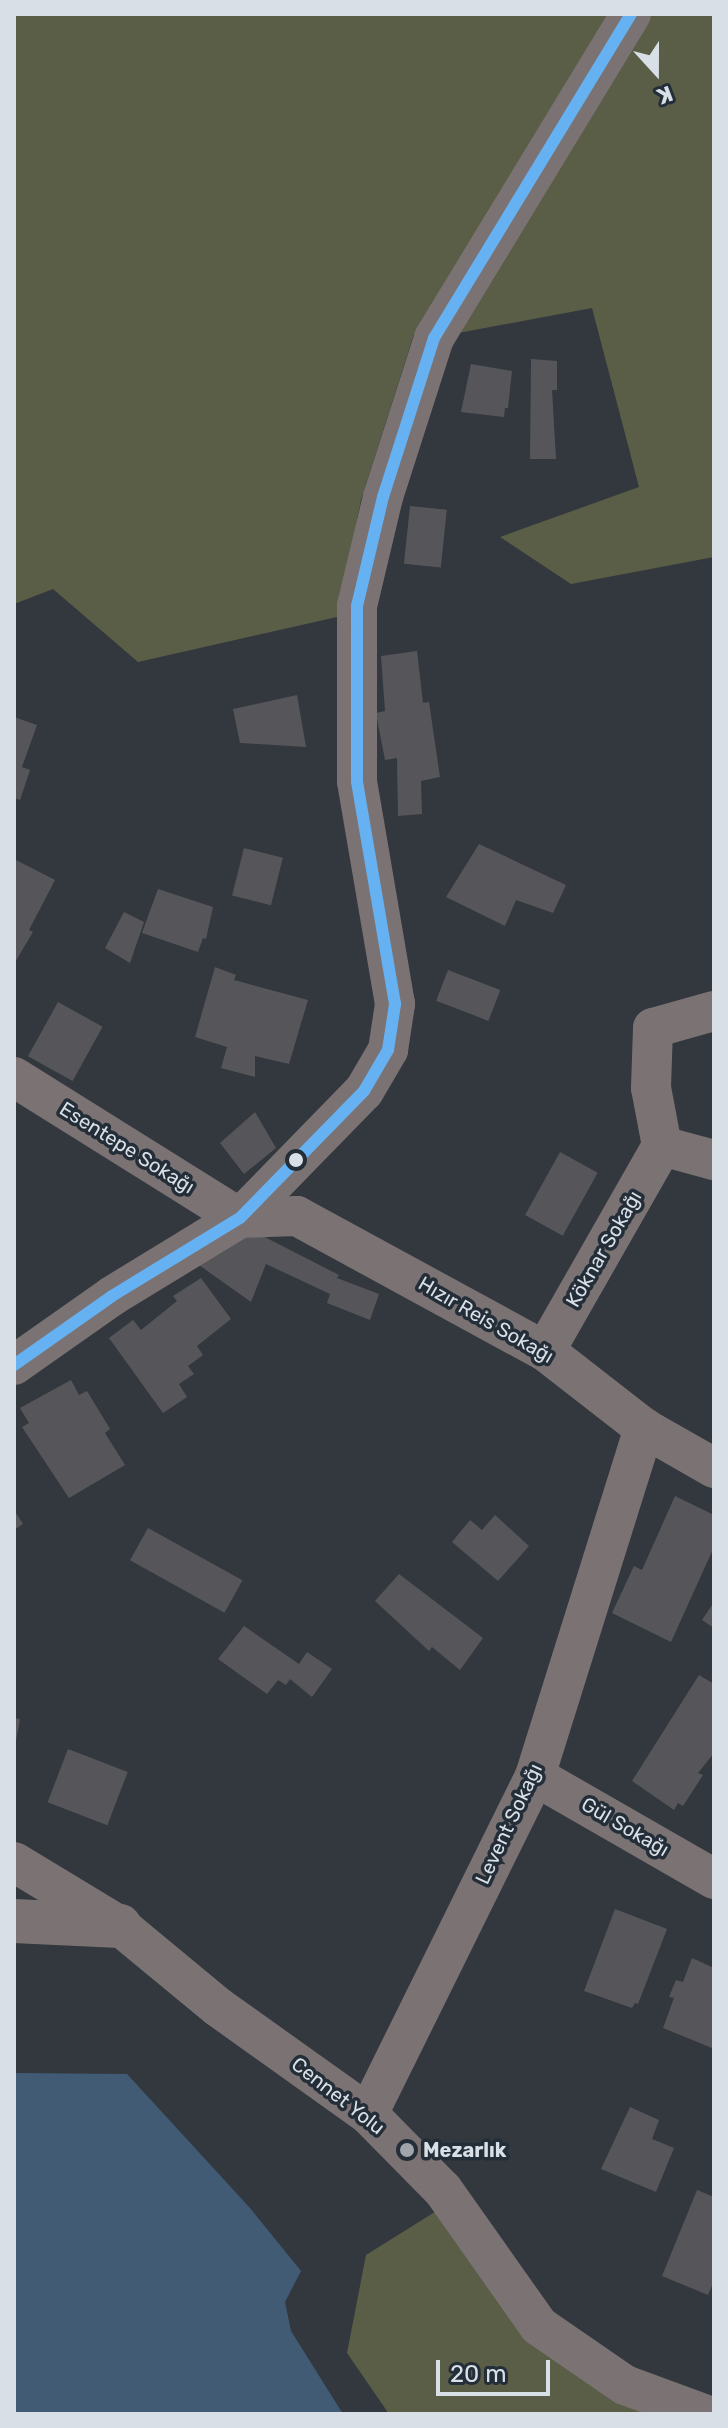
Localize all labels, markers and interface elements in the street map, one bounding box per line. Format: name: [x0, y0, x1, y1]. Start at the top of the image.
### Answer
north arrow: [616, 32, 696, 112]
text: K: [653, 80, 676, 110]
street label: Esentepe Sokağı: [55, 1097, 199, 1199]
unlabelled marker: [288, 1152, 304, 1168]
street label: Köknar Sokağı: [561, 1186, 647, 1312]
street label: Hızır Reis Sokağı: [414, 1271, 558, 1369]
street label: Levent Sokağı: [471, 1760, 547, 1888]
street label: Gül Sokağı: [577, 1792, 673, 1862]
street label: Cennet Yolu: [286, 2052, 390, 2140]
place label: Mezarlık: [423, 2138, 506, 2162]
marker: Mezarlık: [398, 2141, 416, 2159]
scale bar: [440, 2344, 554, 2394]
text: 20 m: [450, 2360, 507, 2388]

